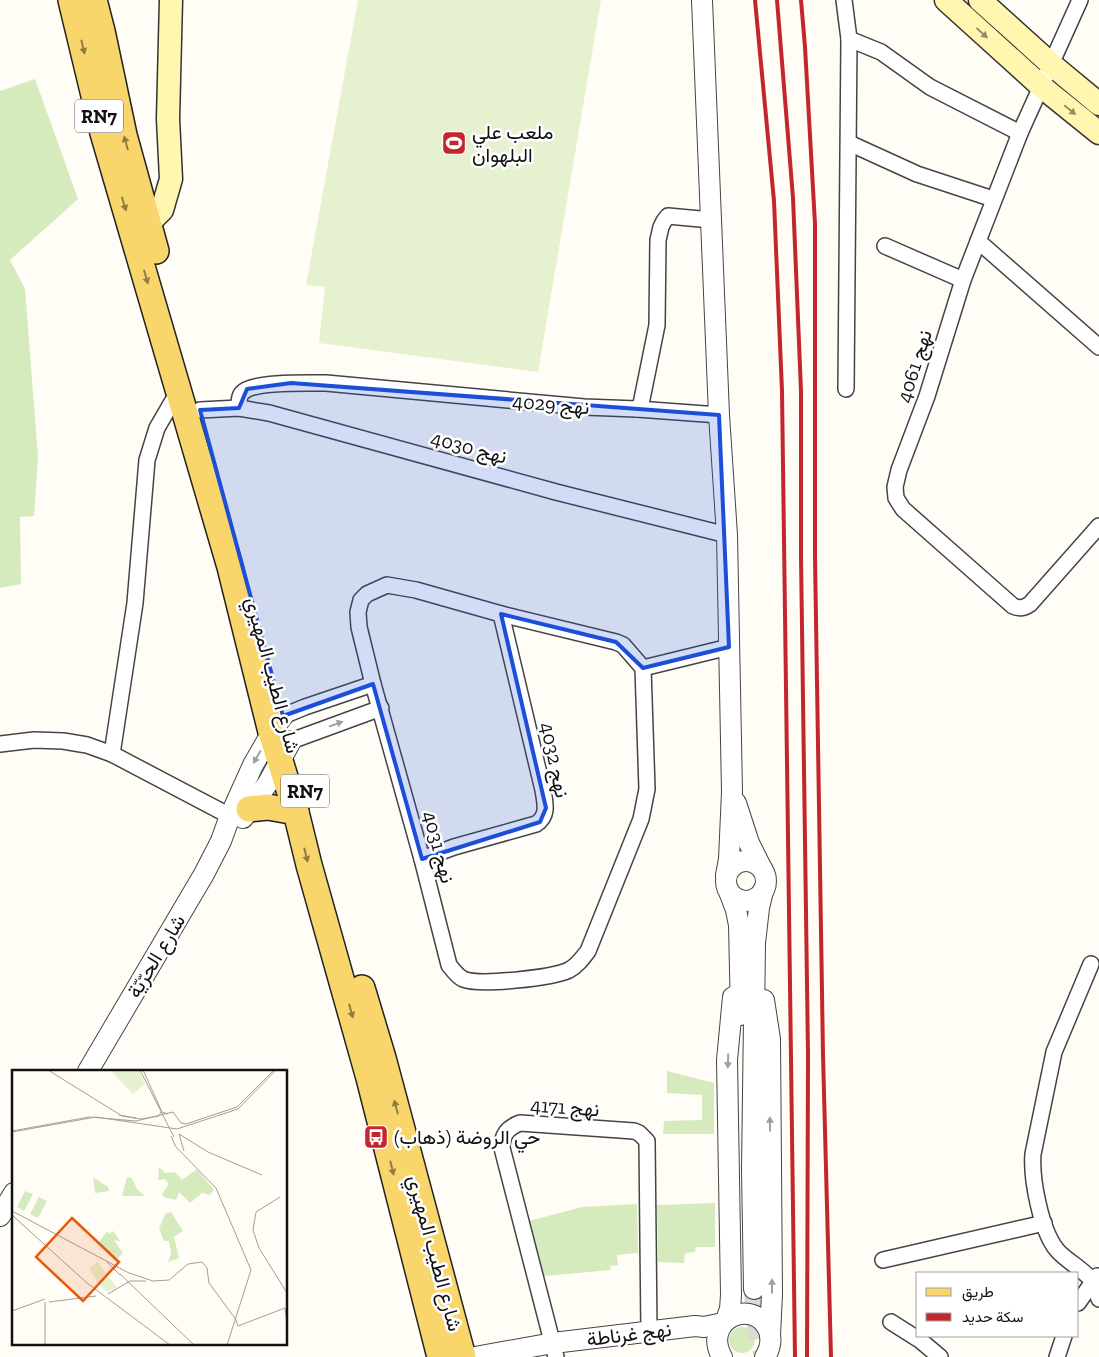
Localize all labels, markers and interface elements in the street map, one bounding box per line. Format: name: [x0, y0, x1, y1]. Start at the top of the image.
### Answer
one-way arrow: [975, 27, 987, 39]
one-way arrow: [79, 40, 87, 55]
road number: RN7: [75, 100, 123, 132]
one-way arrow: [1064, 105, 1077, 116]
place label: ملعب علي البلهوان: [472, 120, 553, 168]
sports icon: ملعب علي البلهوان: [441, 130, 467, 156]
one-way arrow: [122, 136, 130, 151]
one-way arrow: [121, 197, 129, 212]
one-way arrow: [142, 269, 150, 284]
street label: نهج 4061: [891, 327, 939, 406]
street label: نهج 4029: [511, 389, 591, 421]
street label: نهج 4030: [428, 425, 510, 471]
street label: شارع الطيب المهيري: [236, 594, 305, 757]
one-way arrow: [329, 720, 344, 728]
street label: نهج 4032: [533, 720, 575, 800]
one-way arrow: [253, 751, 262, 764]
road number: RN7: [281, 774, 329, 808]
street label: نهج 4031: [416, 808, 460, 886]
one-way arrow: [302, 847, 310, 862]
street label: شارع الحرّيّة: [122, 910, 192, 1003]
one-way arrow: [347, 1003, 355, 1019]
one-way arrow: [723, 1053, 731, 1069]
inset map: [12, 1070, 288, 1344]
street label: نهج 4171: [529, 1093, 600, 1123]
one-way arrow: [392, 1099, 400, 1114]
one-way arrow: [766, 1116, 774, 1132]
bus stop icon: حي الروضة (ذهاب): [363, 1124, 389, 1150]
place label: حي الروضة (ذهاب): [394, 1125, 540, 1154]
one-way arrow: [388, 1161, 396, 1176]
street label: شارع الطيب المهيري: [398, 1172, 467, 1335]
legend: [916, 1272, 1079, 1337]
one-way arrow: [768, 1278, 776, 1294]
text: طريق: [962, 1283, 994, 1302]
text: سكة حديد: [962, 1308, 1024, 1326]
street label: نهج غرناطة: [585, 1317, 673, 1353]

